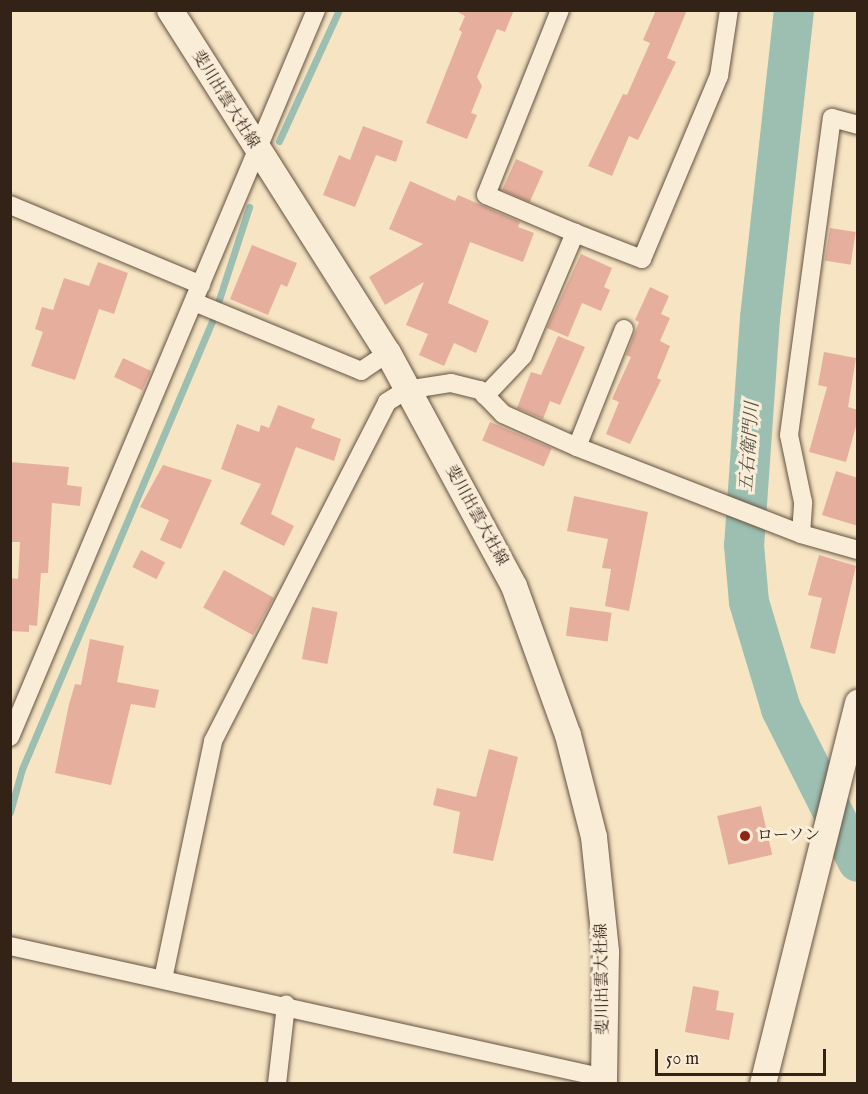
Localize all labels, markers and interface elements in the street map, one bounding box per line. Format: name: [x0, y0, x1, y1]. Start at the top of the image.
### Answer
street label: 斐川出雲大社線: [187, 47, 263, 153]
water label: 五右衛門川: [737, 401, 765, 493]
street label: 斐川出雲大社線: [440, 462, 512, 570]
place label: ローソン: [757, 826, 821, 846]
marker: ローソン: [738, 829, 752, 843]
street label: 斐川出雲大社線: [592, 923, 614, 1035]
scale bar: [658, 1037, 829, 1075]
text: 50 m: [666, 1048, 699, 1071]

